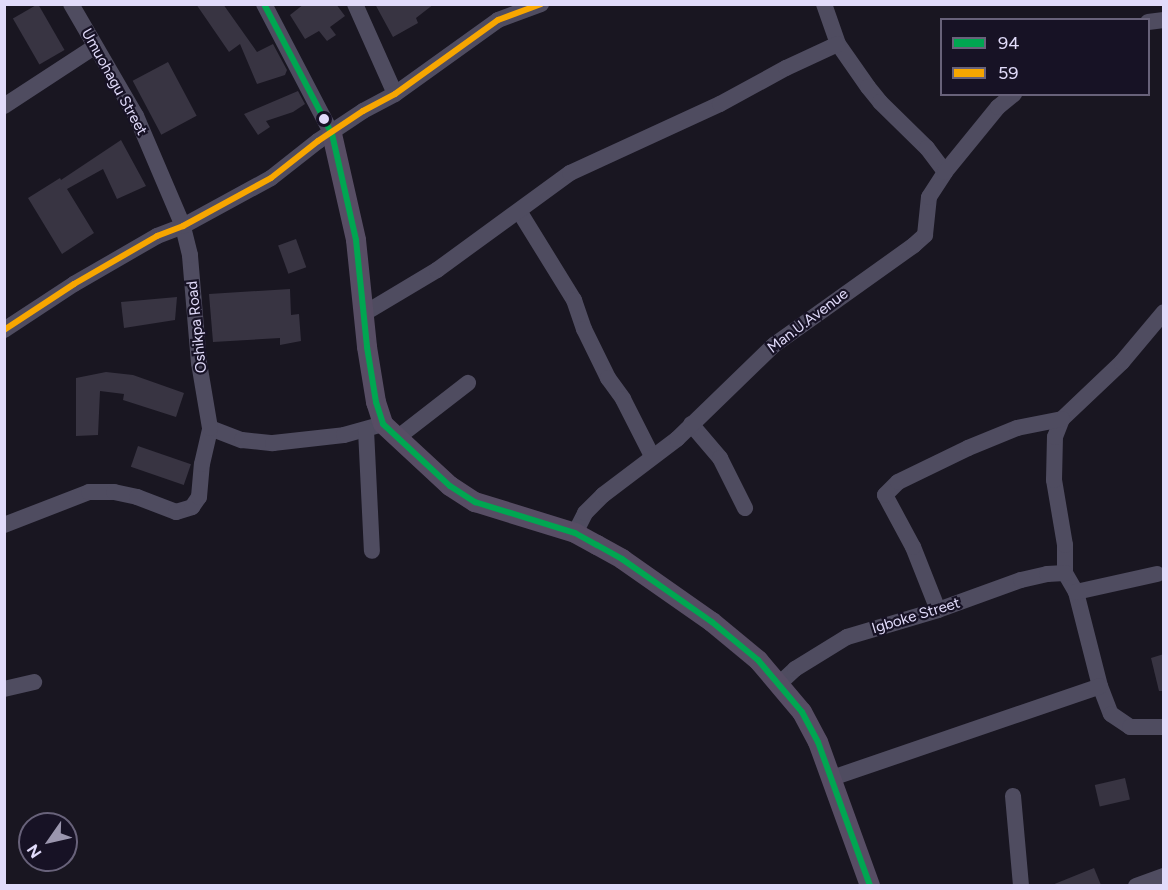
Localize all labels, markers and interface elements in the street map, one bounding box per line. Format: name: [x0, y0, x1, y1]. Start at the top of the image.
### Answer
legend: [940, 18, 1150, 96]
street label: Umuohagu Street: [77, 25, 151, 139]
text: 94: [998, 32, 1019, 54]
text: 59: [998, 62, 1019, 84]
unlabelled marker: [318, 113, 330, 125]
street label: Oshikpa Road: [183, 280, 211, 374]
street label: Man.U.Avenue: [764, 285, 852, 357]
street label: Igboke Street: [870, 594, 962, 638]
north arrow: [18, 812, 78, 872]
text: N: [23, 841, 46, 862]

